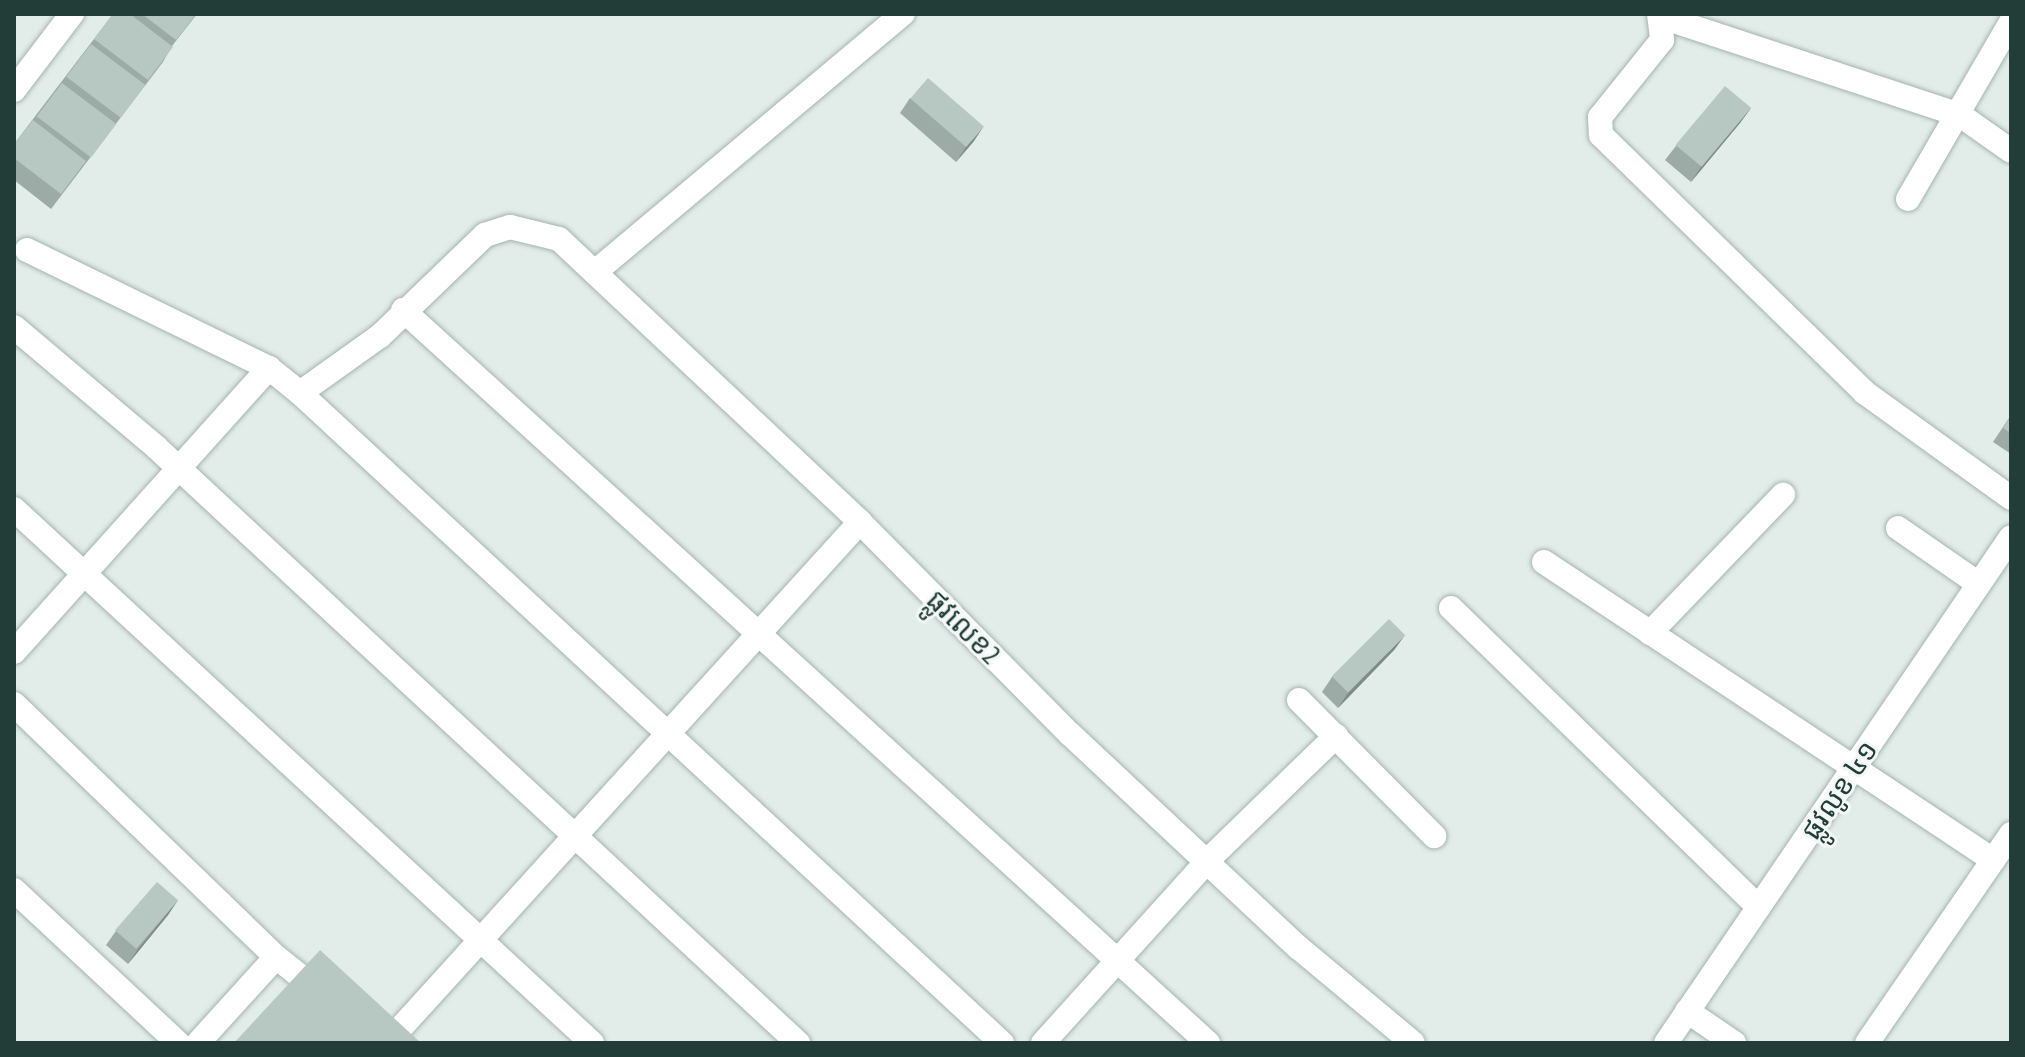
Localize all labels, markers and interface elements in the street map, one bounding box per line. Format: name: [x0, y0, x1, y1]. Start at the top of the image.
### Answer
street label: ផ្លូវលេខ2: [920, 583, 1008, 671]
street label: ផ្លូវលូខ ៤១: [1794, 734, 1884, 846]

